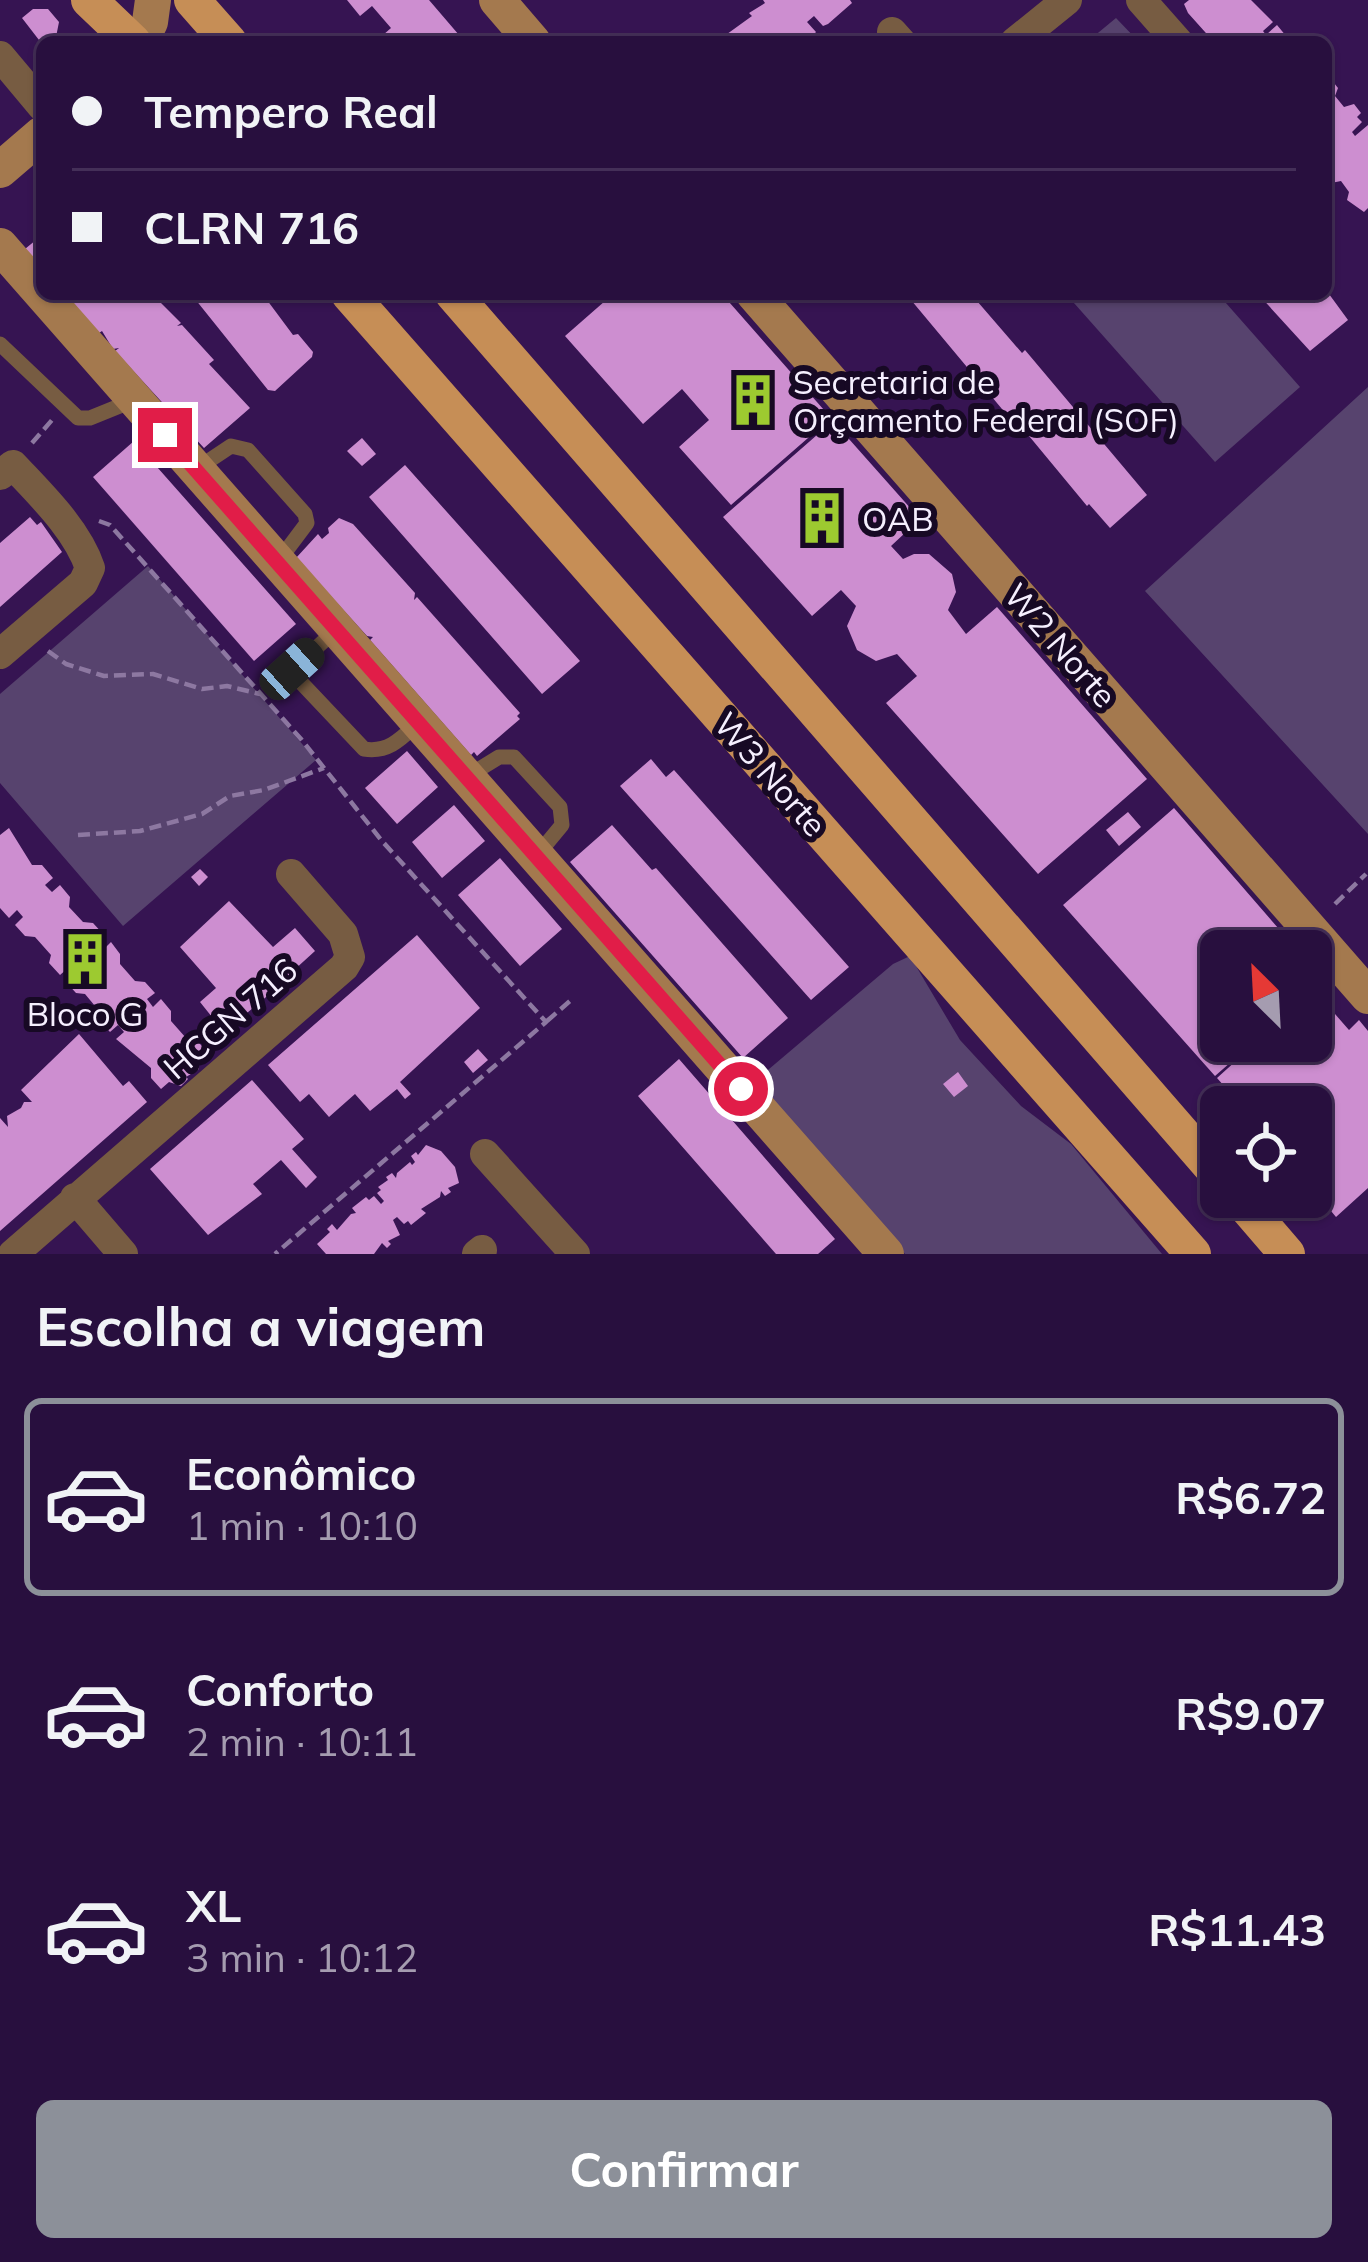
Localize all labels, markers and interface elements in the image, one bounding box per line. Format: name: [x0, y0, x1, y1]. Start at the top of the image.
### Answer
text: Tempero Real: [144, 83, 438, 139]
text: CLRN 716: [144, 199, 359, 255]
place label: Secretaria de Orçamento Federal (SOF): [793, 361, 1179, 440]
building icon: Secretaria de Orçamento Federal (SOF): [724, 371, 782, 429]
route end: [138, 408, 192, 462]
building icon: OAB: [793, 489, 851, 547]
place label: OAB: [862, 498, 934, 539]
street label: W2 Norte: [996, 575, 1126, 715]
car: [253, 632, 331, 706]
street label: W3 Norte: [706, 704, 836, 844]
building icon: Bloco G: [56, 930, 114, 988]
north arrow: [1200, 930, 1332, 1062]
map controls: [1200, 930, 1332, 1218]
street label: HCGN 716: [155, 949, 305, 1087]
place label: Bloco G: [27, 993, 143, 1034]
route start: [714, 1062, 768, 1116]
button: locate: [1200, 1086, 1332, 1218]
text: Escolha a viagem: [36, 1292, 485, 1360]
icon: car: [42, 1443, 150, 1551]
text: Econômico: [186, 1445, 416, 1501]
text: R$6.72: [1175, 1469, 1326, 1525]
text: 1 min · 10:10: [186, 1501, 418, 1550]
icon: car: [42, 1659, 150, 1767]
text: Conforto: [186, 1661, 374, 1717]
text: R$9.07: [1175, 1685, 1326, 1741]
text: 2 min · 10:11: [186, 1717, 418, 1766]
icon: car: [42, 1875, 150, 1983]
text: XL: [186, 1877, 241, 1933]
text: R$11.43: [1148, 1901, 1326, 1957]
text: 3 min · 10:12: [186, 1933, 418, 1982]
button: Confirmar: [36, 2100, 1332, 2238]

